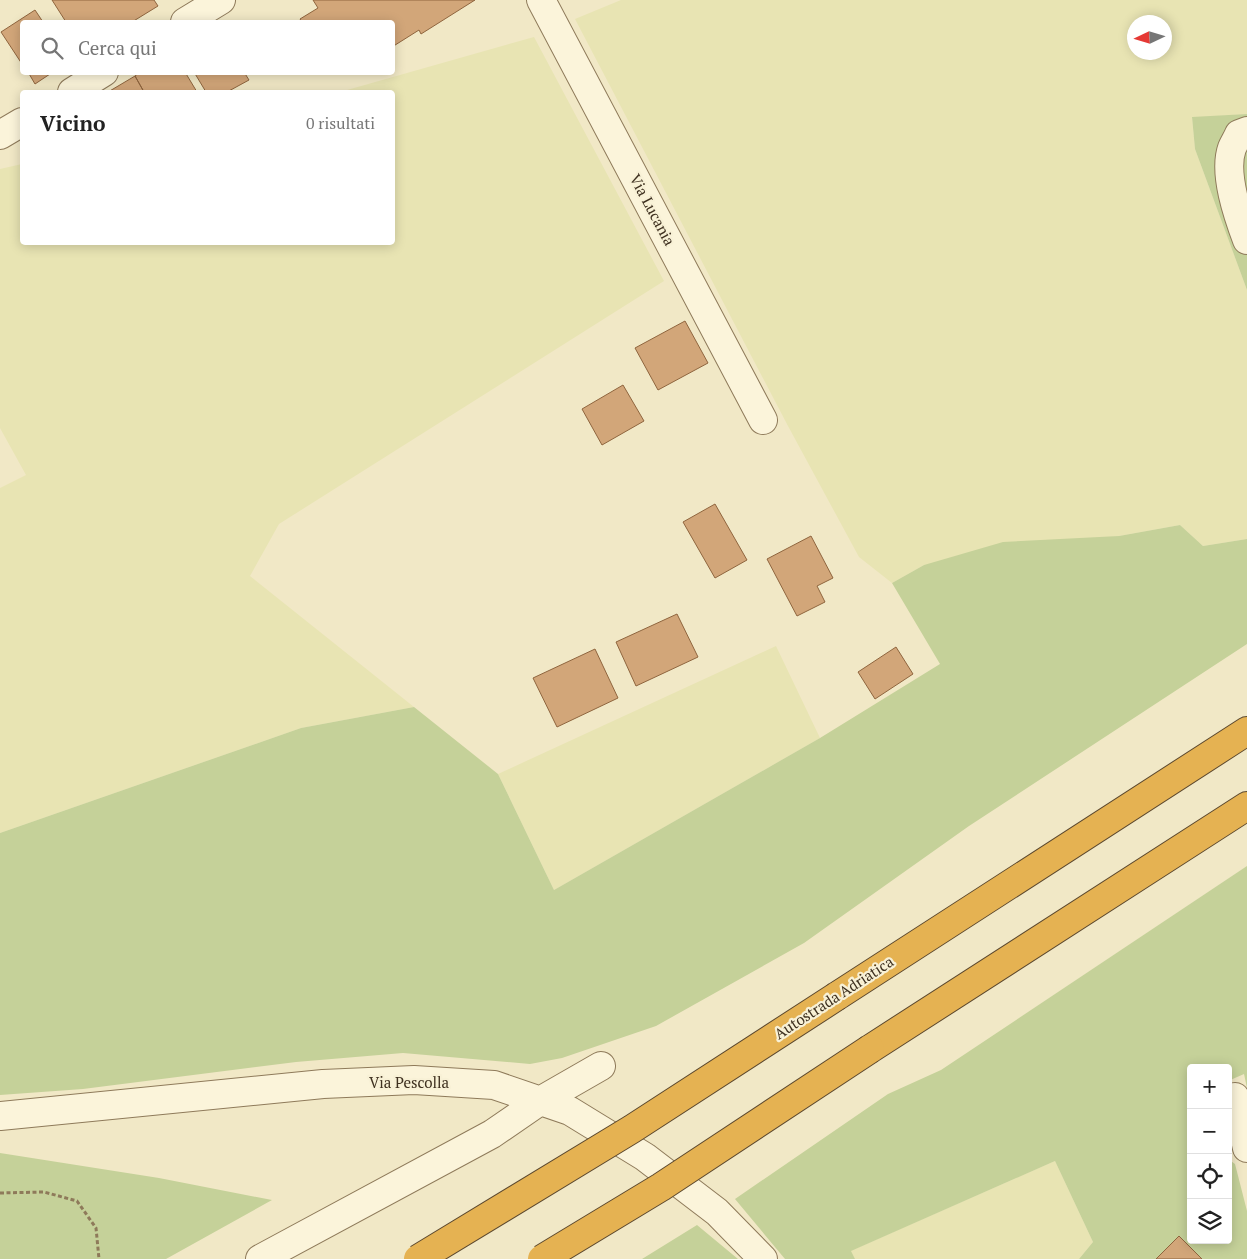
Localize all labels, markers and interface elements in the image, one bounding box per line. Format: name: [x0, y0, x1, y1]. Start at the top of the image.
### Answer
north arrow: [1127, 15, 1172, 60]
search box: [20, 20, 395, 75]
icon: search: [38, 34, 66, 62]
text: Cerca qui: [78, 35, 157, 60]
text: Vicino: [40, 109, 106, 137]
text: 0 risultati: [306, 112, 375, 134]
street label: Via Lucania: [626, 170, 680, 249]
street label: Autostrada Adriatica: [770, 951, 897, 1043]
map controls: [1187, 1064, 1232, 1244]
button: +: [1187, 1064, 1232, 1109]
street label: Via Pescolla: [369, 1072, 449, 1092]
button: −: [1187, 1109, 1232, 1154]
button: locate: [1187, 1154, 1232, 1199]
button: layers: [1187, 1199, 1232, 1244]

